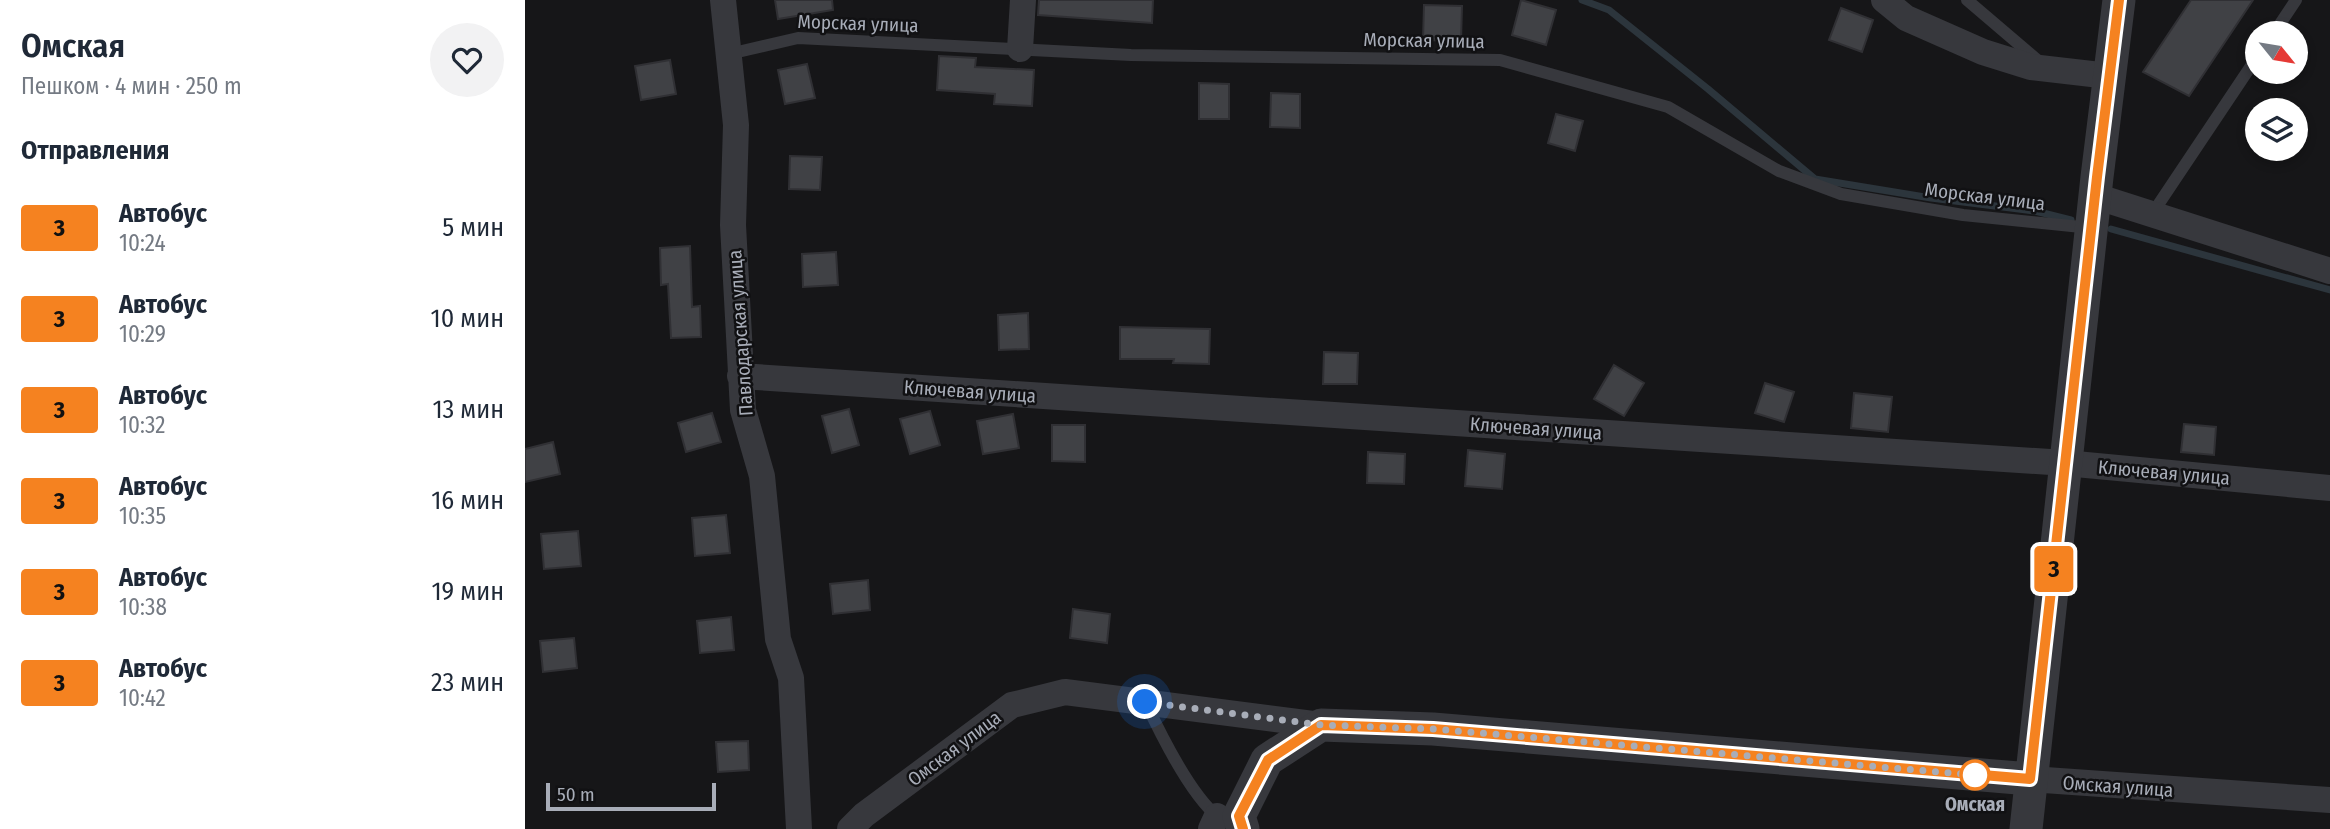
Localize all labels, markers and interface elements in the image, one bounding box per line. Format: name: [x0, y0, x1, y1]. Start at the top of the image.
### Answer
street label: Морская улица: [797, 10, 919, 37]
north arrow: [2245, 21, 2308, 84]
map controls: [2245, 21, 2308, 161]
button: heart: [430, 23, 504, 97]
text: Омская: [21, 26, 125, 66]
street label: Морская улица: [1363, 28, 1485, 53]
text: Пешком · 4 мин · 250 m: [21, 72, 242, 100]
button: layers: [2245, 98, 2308, 161]
text: Отправления: [21, 135, 170, 166]
street label: Морская улица: [1923, 178, 2046, 215]
text: Автобус: [119, 198, 207, 229]
text: 5 мин: [442, 212, 504, 243]
text: 3: [54, 214, 65, 242]
text: 10:24: [119, 229, 166, 257]
street label: Павлодарская улица: [723, 249, 758, 417]
text: Автобус: [119, 289, 207, 320]
text: 10 мин: [431, 303, 504, 334]
text: 3: [54, 305, 65, 333]
text: 10:29: [119, 320, 166, 348]
street label: Ключевая улица: [903, 375, 1037, 408]
text: Автобус: [119, 380, 207, 411]
text: 13 мин: [432, 394, 504, 425]
text: 3: [54, 396, 65, 424]
text: 10:32: [119, 411, 165, 439]
street label: Ключевая улица: [1469, 412, 1603, 445]
street label: Ключевая улица: [2097, 455, 2231, 490]
text: Автобус: [119, 471, 207, 502]
text: 16 мин: [431, 485, 504, 516]
text: 3: [54, 487, 65, 515]
text: 10:35: [119, 502, 166, 530]
line badge: 3: [2031, 546, 2077, 592]
text: 3: [2048, 555, 2060, 583]
text: Автобус: [119, 562, 207, 593]
text: 19 мин: [431, 576, 504, 607]
text: 3: [54, 578, 65, 606]
text: 10:38: [119, 593, 167, 621]
text: Автобус: [119, 653, 207, 684]
text: 23 мин: [431, 667, 504, 698]
text: 3: [54, 669, 65, 697]
text: 10:42: [119, 684, 166, 712]
your location: [1127, 684, 1162, 719]
street label: Омская улица: [903, 706, 1006, 791]
marker: Омская: [1960, 760, 1990, 790]
street label: Омская улица: [2062, 771, 2174, 802]
scale bar: [546, 780, 716, 812]
text: 50 m: [557, 783, 595, 806]
place label: Омская: [1945, 793, 2005, 816]

